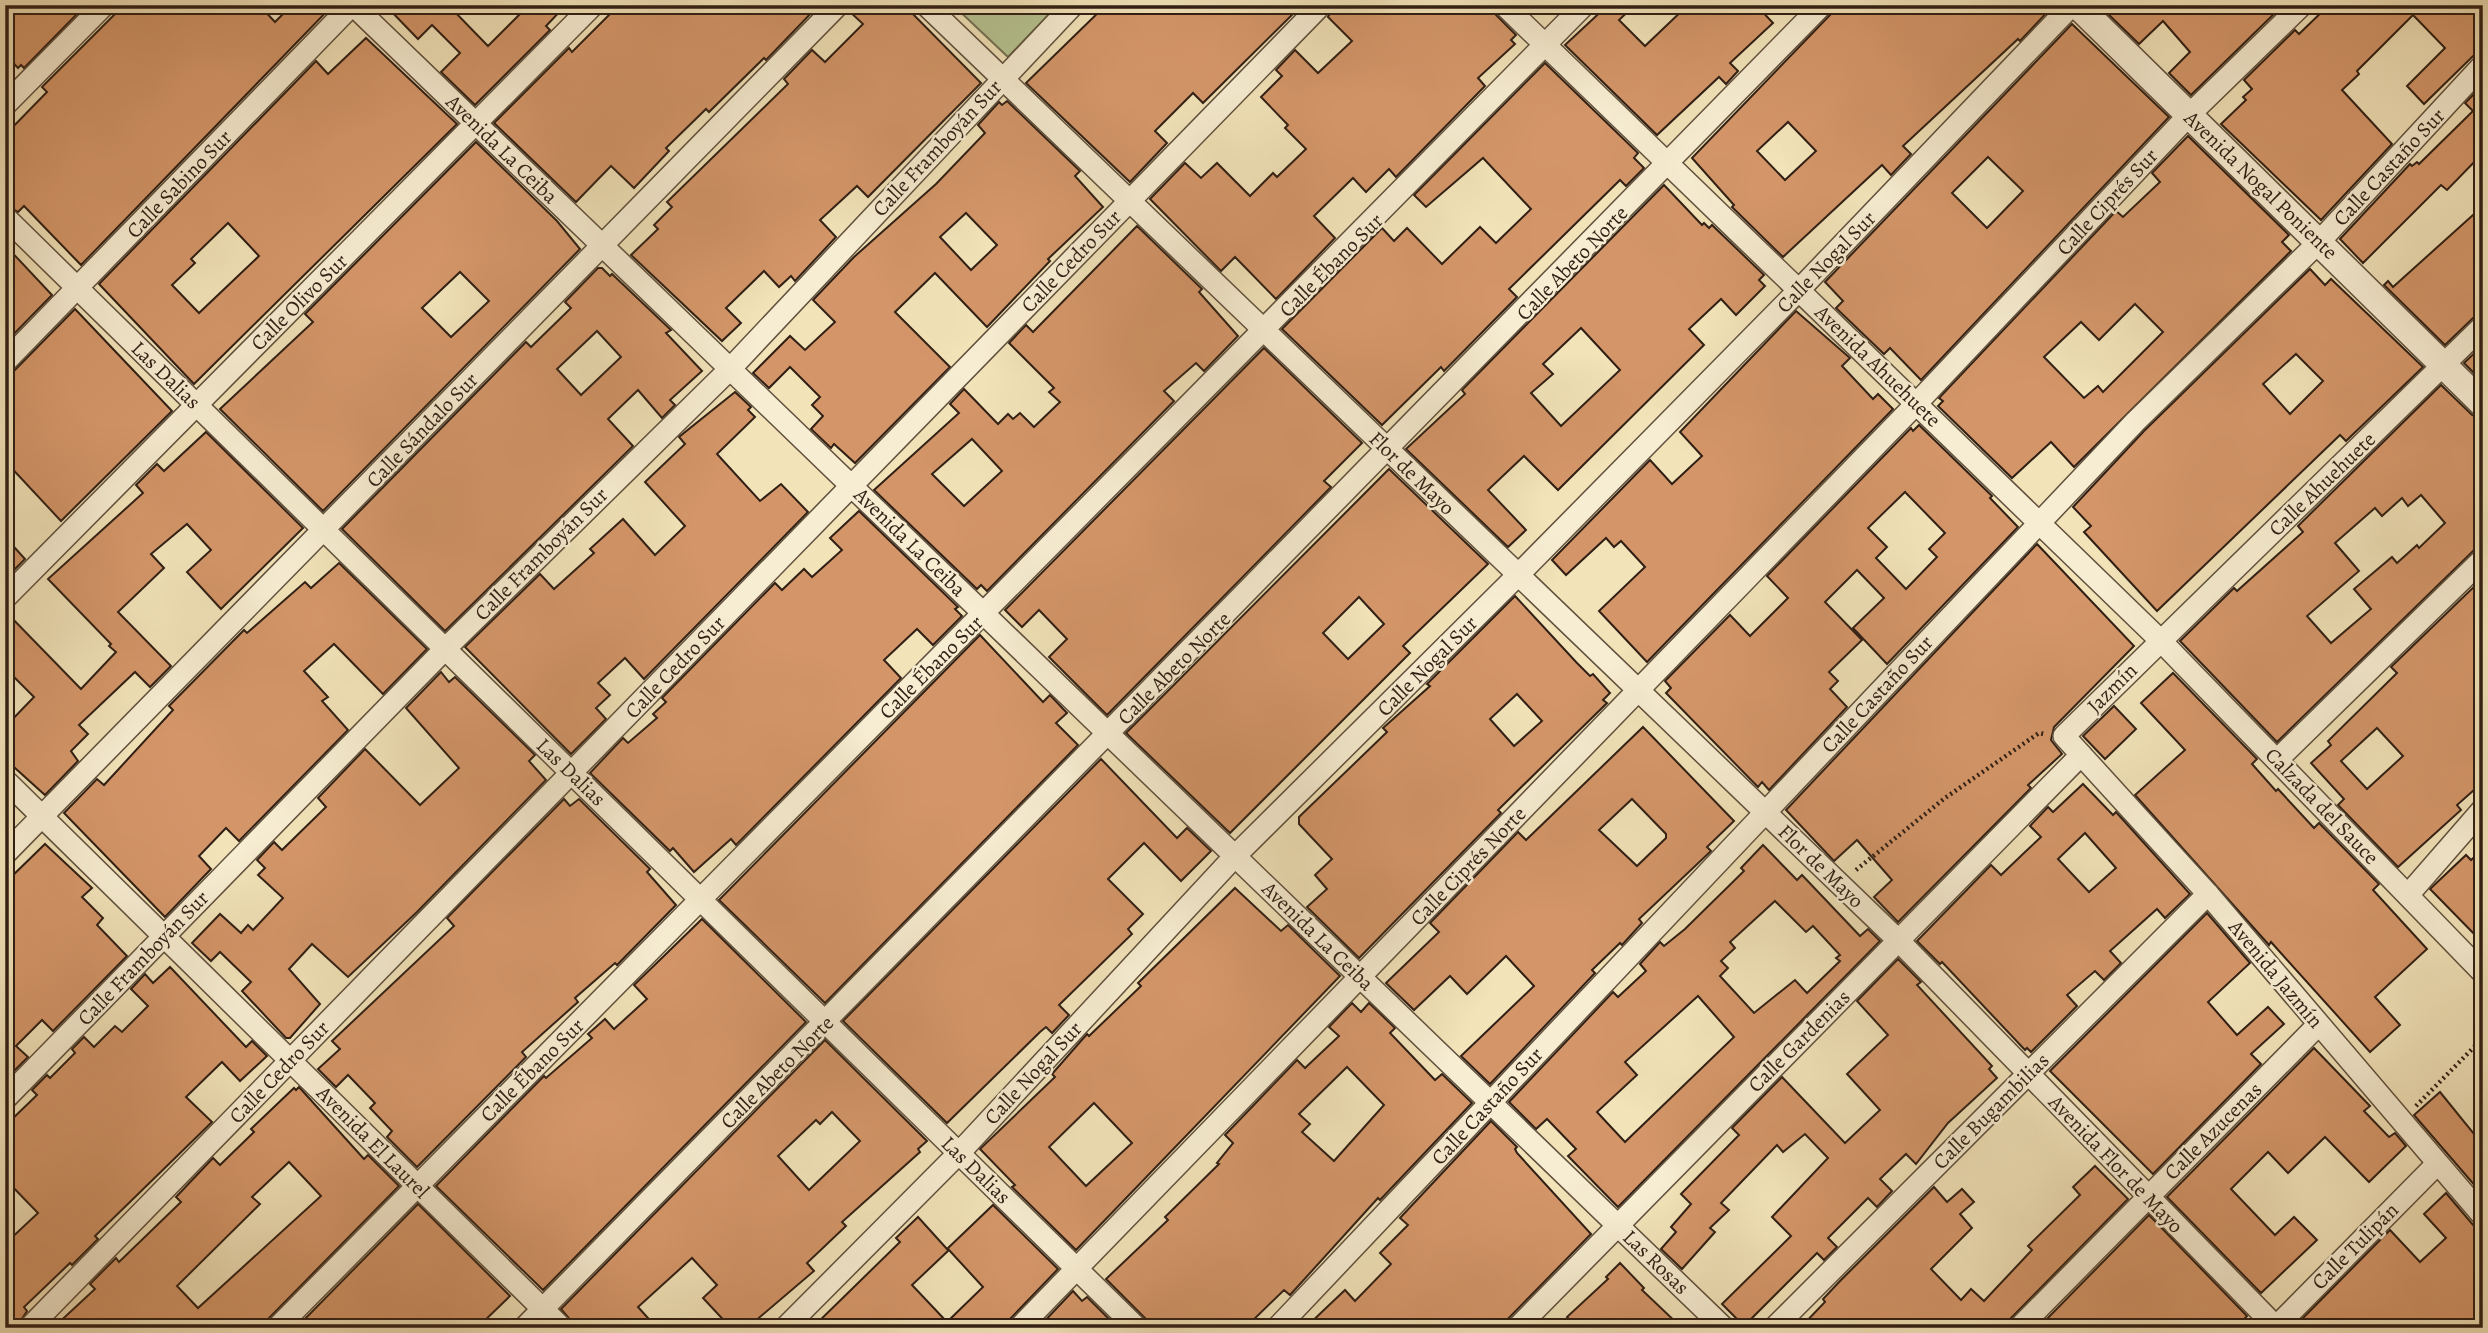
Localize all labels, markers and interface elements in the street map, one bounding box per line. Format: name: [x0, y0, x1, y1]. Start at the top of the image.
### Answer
street label: Calle Framboyán Sur: [866, 73, 1008, 223]
street label: Avenida La Ceiba: [439, 88, 564, 210]
street label: Calle Castaño Sur: [2327, 102, 2451, 232]
street label: Avenida Nogal Poniente: [2177, 104, 2344, 266]
street label: Calle Sabino Sur: [120, 124, 238, 244]
street label: Calle Ciprés Sur: [2050, 142, 2164, 262]
street label: Calle Abeto Norte: [1510, 199, 1634, 327]
street label: Calle Cedro Sur: [1015, 203, 1127, 319]
street label: Calle Nogal Sur: [1770, 205, 1882, 319]
street label: Calle Ébano Sur: [1273, 207, 1389, 323]
street label: Calle Olivo Sur: [244, 247, 354, 357]
street label: Avenida Ahuehuete: [1808, 298, 1947, 433]
street label: Las Dalias: [125, 335, 207, 415]
street label: Calle Sándalo Sur: [360, 366, 484, 494]
street label: Flor de Mayo: [1363, 425, 1461, 521]
street label: Calle Ahuehuete: [2262, 426, 2382, 542]
street label: Calle Framboyán Sur: [468, 481, 614, 627]
street label: Avenida La Ceiba: [847, 481, 972, 603]
street label: Calle Abeto Norte: [1111, 605, 1237, 731]
street label: Calle Cedro Sur: [619, 609, 731, 725]
street label: Calle Ébano Sur: [873, 609, 989, 725]
street label: Calle Nogal Sur: [1371, 610, 1483, 722]
street label: Calle Castaño Sur: [1815, 629, 1939, 759]
street label: Jazmín: [2081, 657, 2143, 719]
street label: Las Dalias: [530, 732, 612, 812]
street label: Calzada del Sauce: [2259, 741, 2385, 871]
street label: Calle Ciprés Norte: [1404, 800, 1532, 932]
street label: Flor de Mayo: [1772, 818, 1870, 914]
street label: Avenida La Ceiba: [1255, 875, 1380, 997]
street label: Calle Framboyán Sur: [71, 884, 215, 1032]
street label: Avenida Jazmín: [2222, 913, 2330, 1034]
street label: Calle Gardenias: [1742, 984, 1856, 1098]
street label: Calle Abeto Norte: [714, 1009, 840, 1135]
street label: Calle Ébano Sur: [474, 1012, 590, 1128]
street label: Calle Cedro Sur: [223, 1014, 335, 1130]
street label: Calle Nogal Sur: [978, 1015, 1088, 1131]
street label: Calle Castaño Sur: [1425, 1041, 1549, 1171]
street label: Calle Bugambilias: [1927, 1047, 2055, 1175]
street label: Calle Azucenas: [2158, 1076, 2268, 1186]
street label: Avenida El Laurel: [310, 1079, 435, 1204]
street label: Avenida Flor de Mayo: [2042, 1088, 2190, 1239]
street label: Las Dalias: [935, 1130, 1017, 1210]
street label: Calle Tulipán: [2305, 1196, 2405, 1296]
street label: Las Rosas: [1617, 1223, 1695, 1301]

